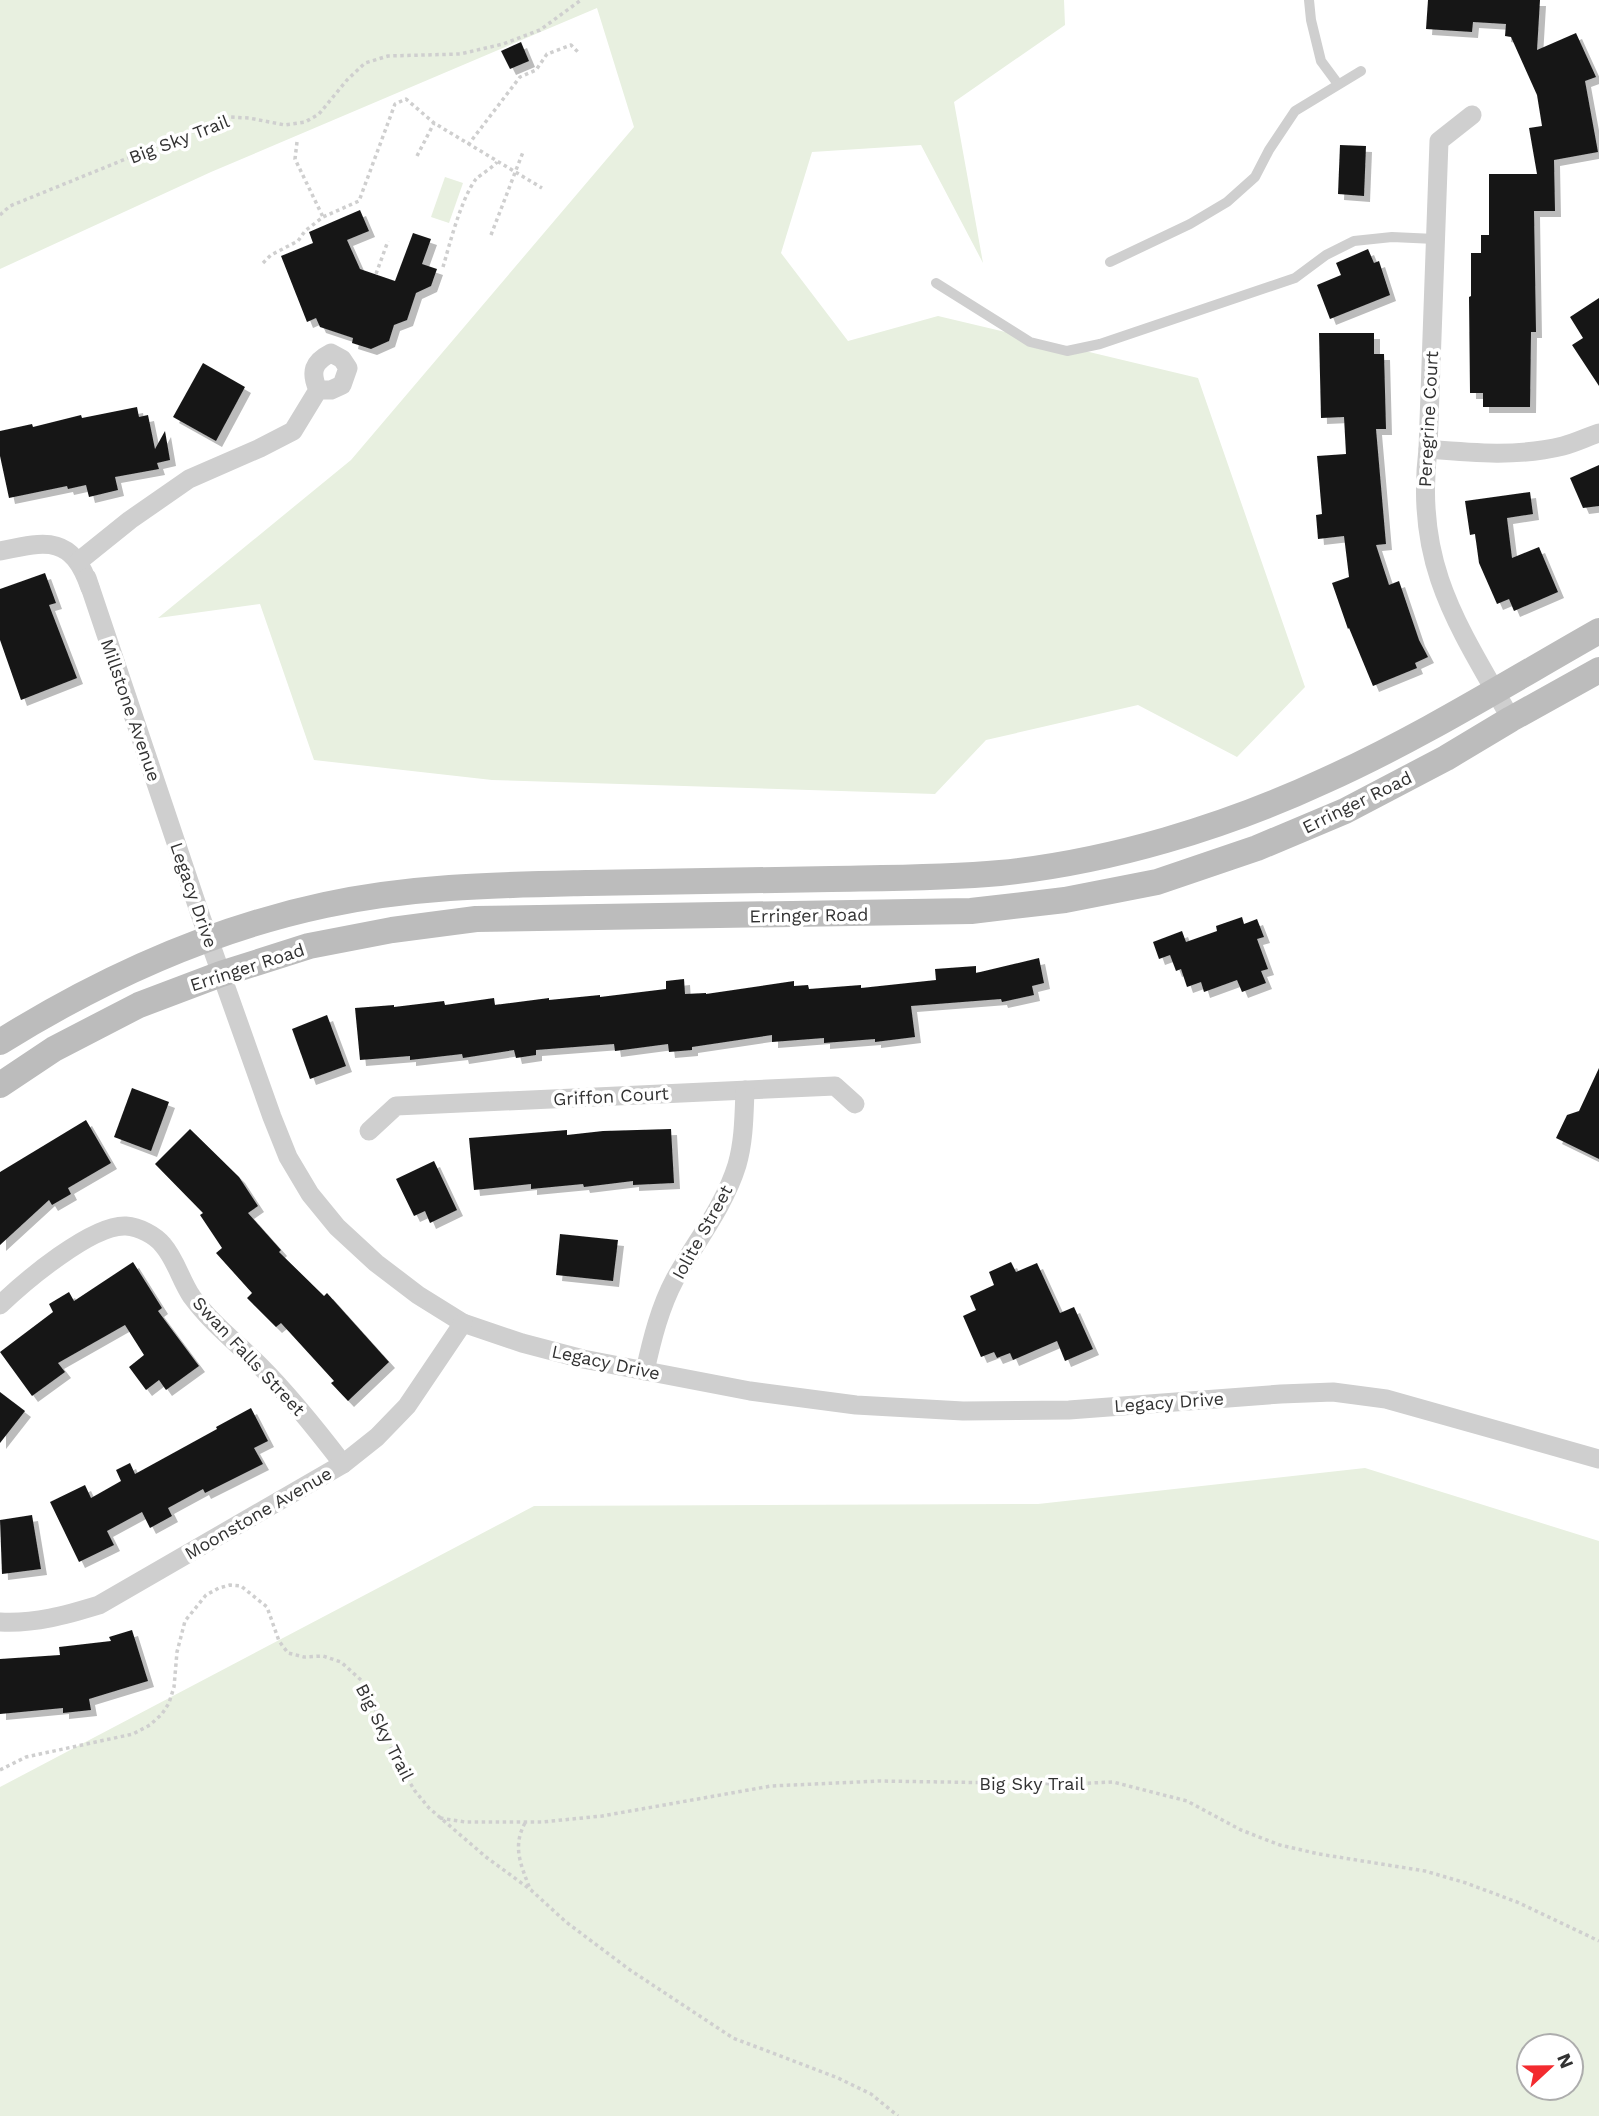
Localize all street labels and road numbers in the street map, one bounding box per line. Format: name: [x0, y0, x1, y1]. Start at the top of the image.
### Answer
street label: Big Sky Trail: [126, 110, 233, 168]
street label: Peregrine Court: [1414, 350, 1442, 488]
street label: Millstone Avenue: [97, 636, 165, 784]
street label: Erringer Road: [1299, 766, 1415, 838]
street label: Legacy Drive: [166, 840, 222, 950]
street label: Erringer Road: [749, 903, 869, 927]
street label: Erringer Road: [187, 939, 307, 995]
street label: Griffon Court: [553, 1082, 670, 1110]
street label: Iolite Street: [667, 1181, 737, 1283]
street label: Swan Falls Street: [188, 1292, 310, 1420]
street label: Legacy Drive: [550, 1340, 662, 1384]
street label: Legacy Drive: [1113, 1388, 1225, 1416]
street label: Moonstone Avenue: [181, 1462, 335, 1564]
street label: Big Sky Trail: [352, 1680, 419, 1784]
street label: Big Sky Trail: [979, 1773, 1085, 1794]

